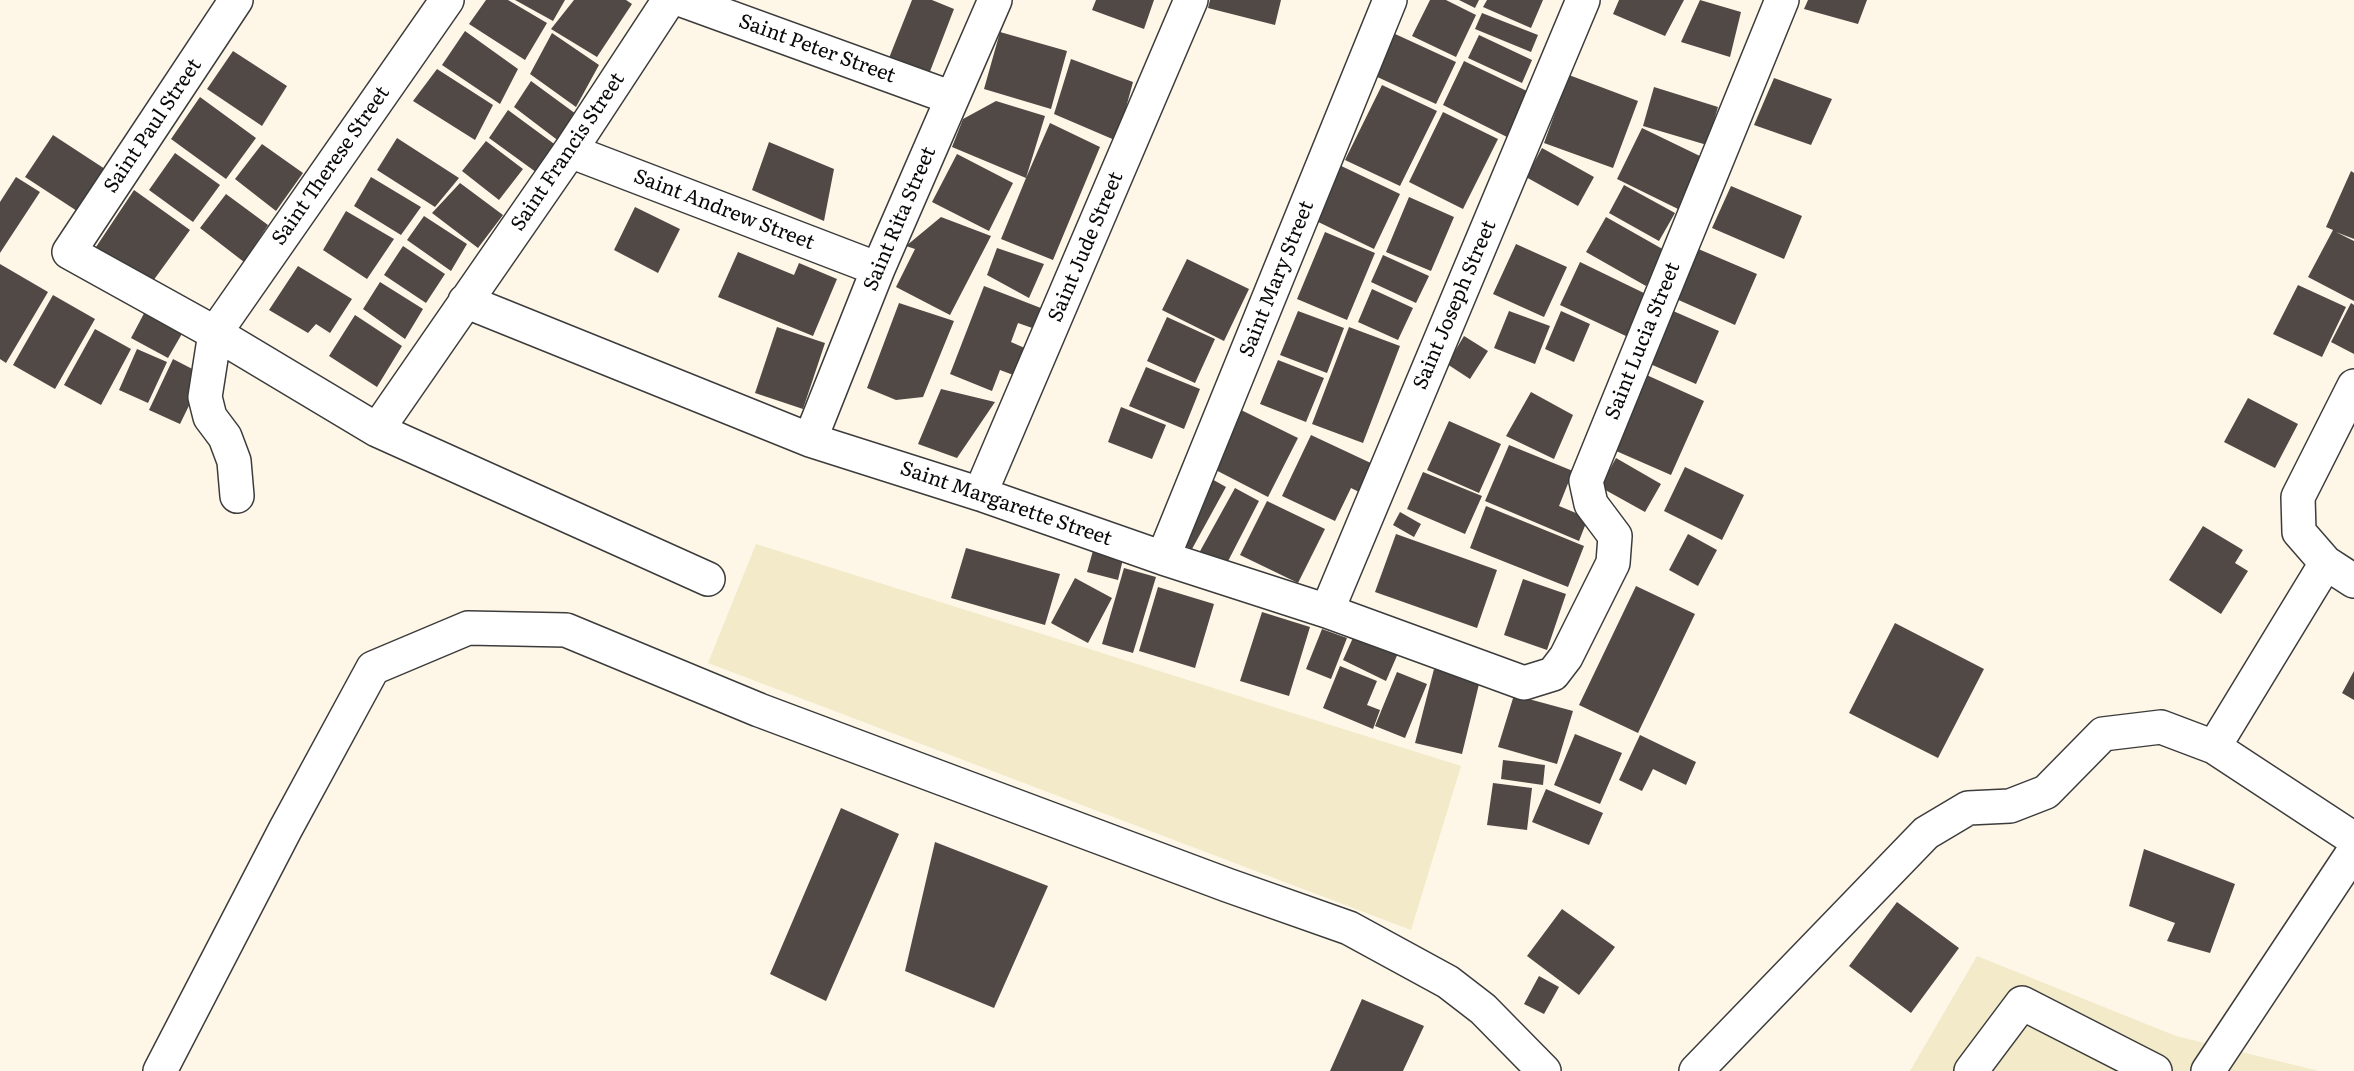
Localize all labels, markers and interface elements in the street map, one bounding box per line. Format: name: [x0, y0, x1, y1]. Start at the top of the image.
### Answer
street label: Saint Peter Street: [735, 10, 899, 88]
street label: Saint Paul Street: [99, 54, 207, 198]
street label: Saint Francis Street: [506, 68, 630, 236]
street label: Saint Therese Street: [267, 82, 395, 250]
street label: Saint Rita Street: [859, 143, 941, 295]
street label: Saint Andrew Street: [630, 165, 818, 255]
street label: Saint Jude Street: [1044, 168, 1128, 326]
street label: Saint Mary Street: [1235, 197, 1319, 361]
street label: Saint Joseph Street: [1409, 217, 1501, 393]
street label: Saint Lucia Street: [1600, 259, 1686, 423]
street label: Saint Margarette Street: [897, 456, 1115, 552]

